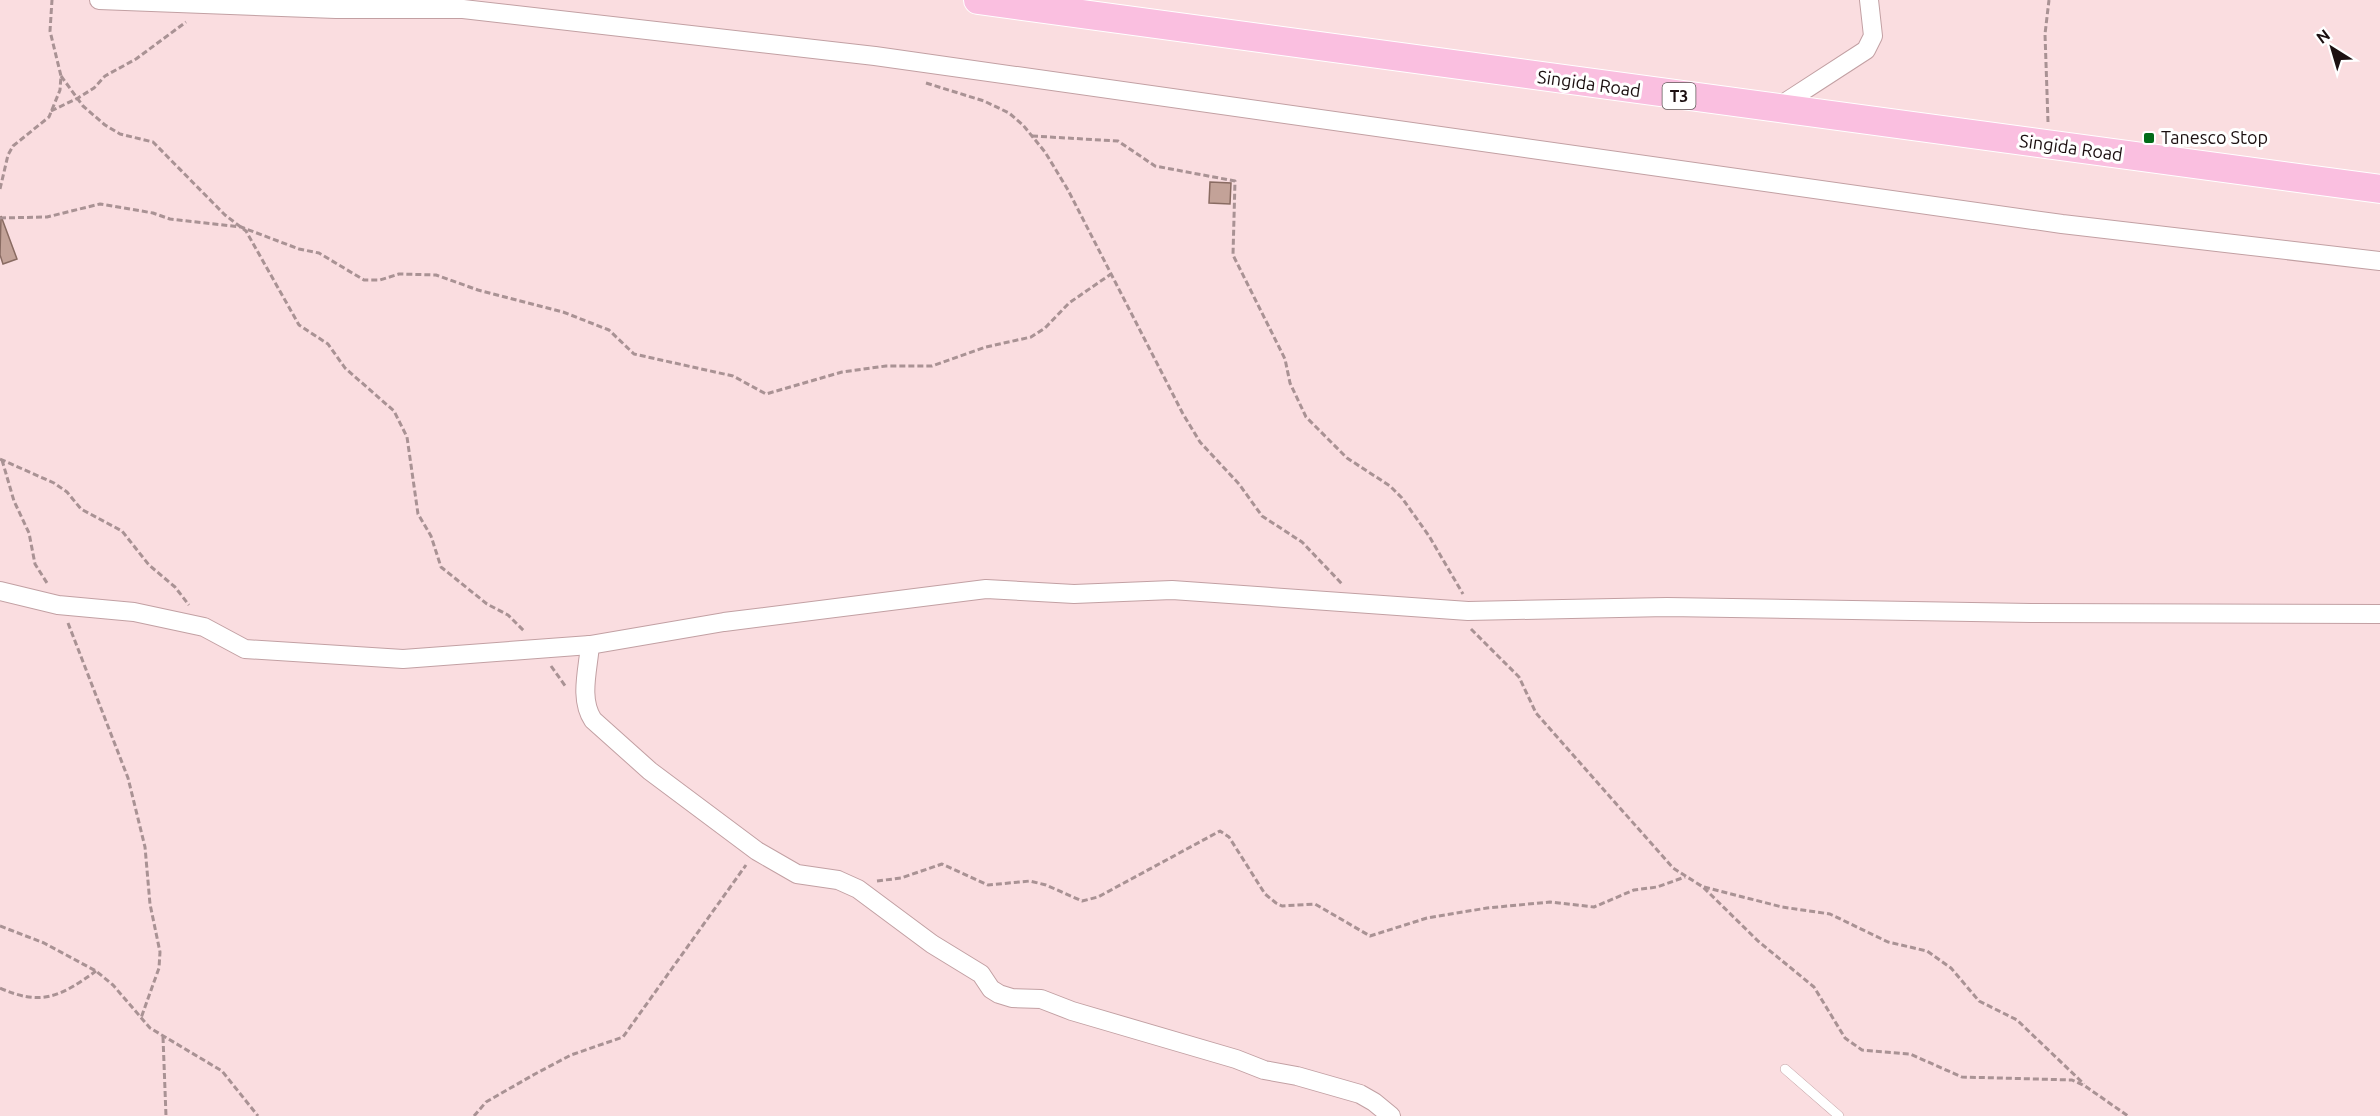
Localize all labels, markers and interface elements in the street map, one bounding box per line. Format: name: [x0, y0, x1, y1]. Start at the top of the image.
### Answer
north arrow: [2302, 18, 2362, 78]
text: N: [2313, 25, 2333, 47]
street label: Singida Road: [1536, 66, 1642, 100]
road number: T3: [1662, 83, 1696, 109]
place label: Tanesco Stop: [2161, 127, 2268, 147]
street label: Singida Road: [2018, 130, 2124, 164]
marker: Tanesco Stop: [2142, 131, 2156, 145]

